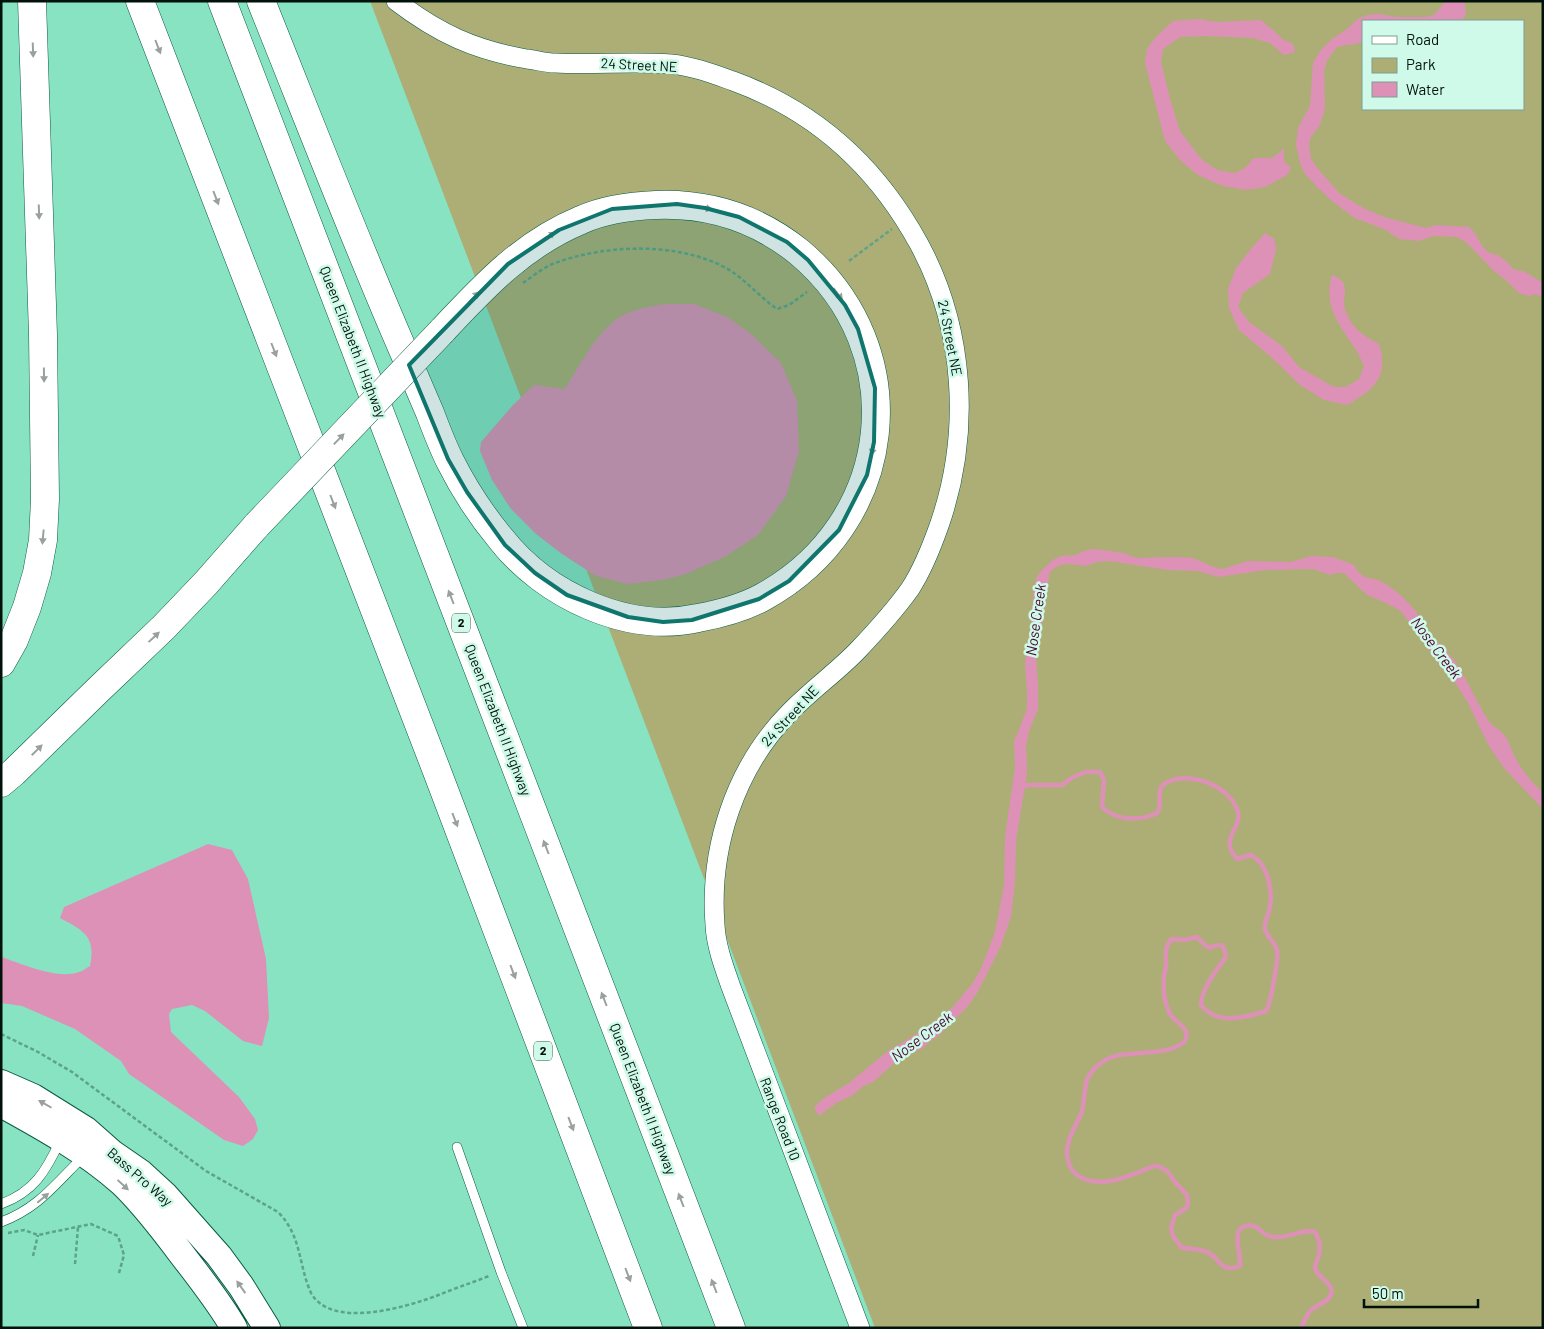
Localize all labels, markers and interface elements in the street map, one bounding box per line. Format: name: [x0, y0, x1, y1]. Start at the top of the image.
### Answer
legend: [1362, 20, 1524, 110]
text: Road: [1406, 30, 1439, 48]
one-way arrow: [154, 40, 162, 55]
one-way arrow: [30, 42, 38, 58]
street label: 24 Street NE: [600, 54, 678, 75]
text: Park: [1406, 55, 1436, 73]
text: Water: [1406, 80, 1445, 98]
one-way arrow: [213, 191, 220, 206]
one-way arrow: [697, 204, 712, 212]
one-way arrow: [35, 205, 43, 221]
one-way arrow: [542, 232, 555, 241]
street label: Queen Elizabeth II Highway: [317, 264, 390, 421]
one-way arrow: [833, 287, 843, 301]
one-way arrow: [468, 291, 480, 303]
street label: 24 Street NE: [935, 299, 966, 377]
one-way arrow: [270, 343, 278, 358]
one-way arrow: [40, 367, 48, 383]
one-way arrow: [333, 434, 345, 446]
one-way arrow: [868, 441, 876, 457]
one-way arrow: [329, 495, 337, 509]
one-way arrow: [38, 529, 46, 545]
water label: Nose Creek: [1021, 582, 1049, 657]
one-way arrow: [447, 589, 455, 604]
water label: Nose Creek: [1408, 613, 1466, 682]
road number: 2: [452, 614, 470, 632]
one-way arrow: [147, 631, 159, 643]
street label: Queen Elizabeth II Highway: [462, 642, 535, 799]
street label: 24 Street NE: [757, 682, 822, 750]
one-way arrow: [31, 744, 43, 756]
one-way arrow: [451, 813, 459, 828]
one-way arrow: [542, 839, 550, 854]
one-way arrow: [510, 964, 517, 979]
one-way arrow: [600, 991, 608, 1006]
water label: Nose Creek: [887, 1007, 956, 1065]
street label: Queen Elizabeth II Highway: [607, 1021, 680, 1178]
road number: 2: [534, 1042, 552, 1060]
street label: Range Road 10: [757, 1075, 804, 1163]
one-way arrow: [38, 1100, 51, 1109]
one-way arrow: [567, 1116, 575, 1131]
street label: Bass Pro Way: [104, 1144, 177, 1210]
one-way arrow: [117, 1179, 129, 1191]
one-way arrow: [36, 1192, 49, 1203]
one-way arrow: [677, 1192, 684, 1207]
one-way arrow: [625, 1268, 632, 1283]
scale bar: [1364, 1276, 1478, 1308]
one-way arrow: [710, 1279, 718, 1294]
one-way arrow: [236, 1280, 246, 1293]
text: 50 m: [1372, 1284, 1404, 1302]

